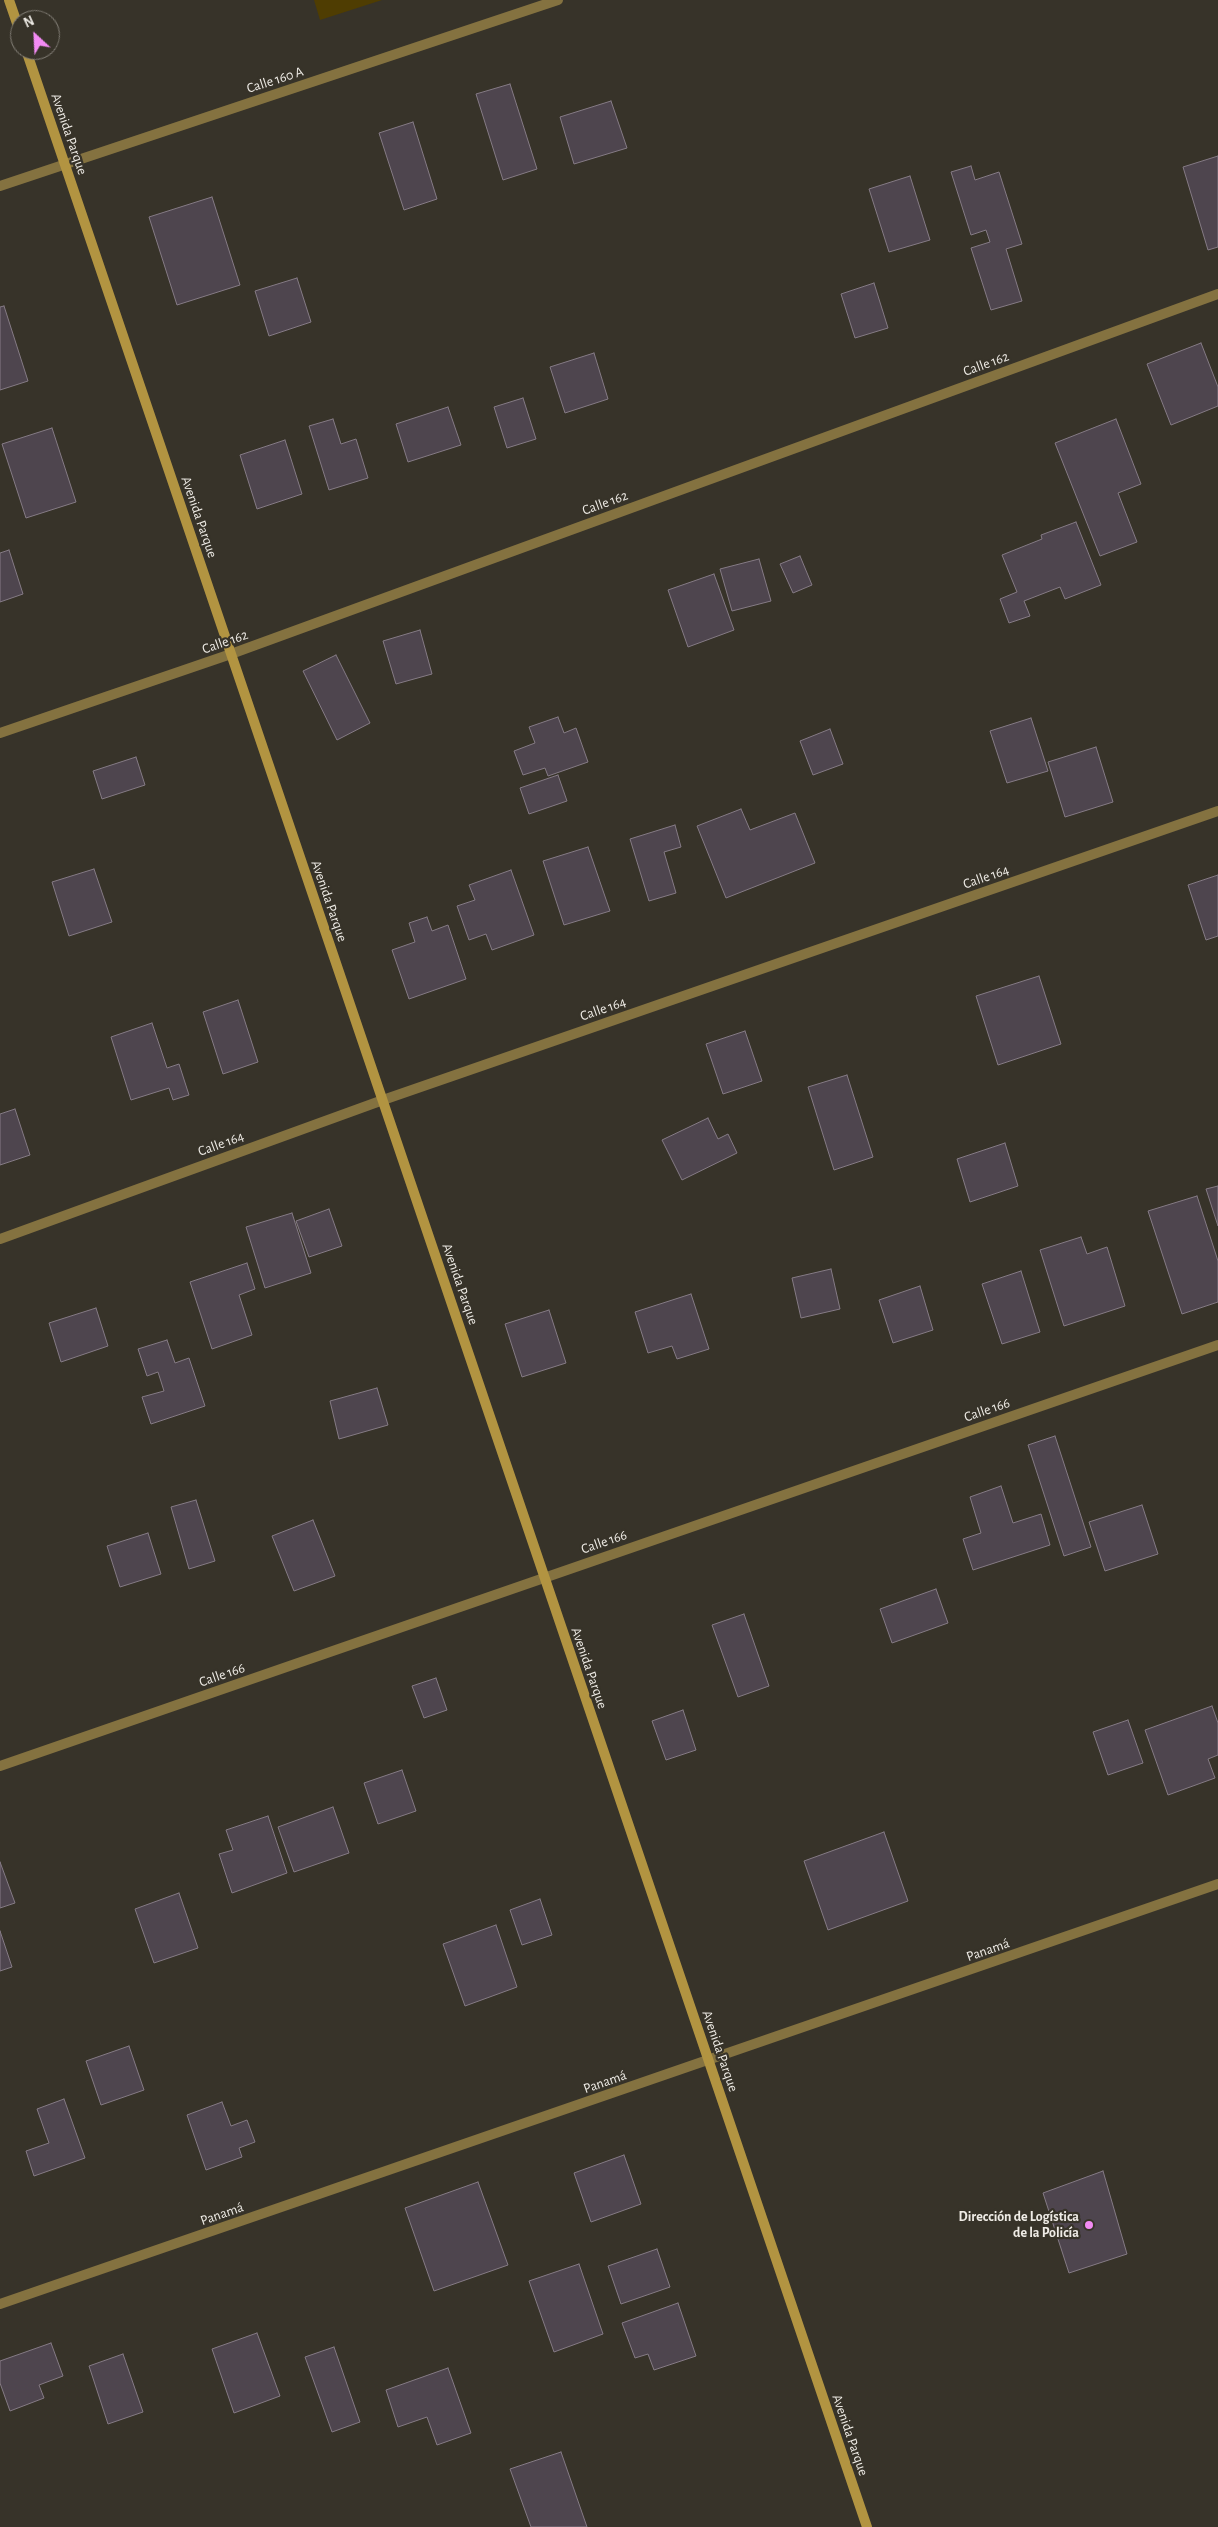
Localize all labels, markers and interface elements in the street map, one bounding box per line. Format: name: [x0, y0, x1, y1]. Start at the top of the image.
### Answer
north arrow: [10, 10, 60, 60]
text: N: [22, 14, 36, 31]
street label: Calle 160 A: [245, 63, 305, 97]
street label: Avenida Parque: [47, 91, 91, 177]
street label: Calle 162: [961, 348, 1011, 380]
street label: Avenida Parque: [177, 474, 221, 560]
street label: Calle 162: [580, 487, 630, 519]
street label: Calle 162: [200, 626, 250, 658]
street label: Avenida Parque: [307, 858, 351, 944]
street label: Calle 164: [961, 861, 1011, 893]
street label: Calle 164: [578, 993, 628, 1025]
street label: Calle 164: [196, 1128, 246, 1160]
street label: Avenida Parque: [438, 1241, 482, 1327]
street label: Calle 166: [962, 1394, 1012, 1426]
street label: Calle 166: [579, 1526, 629, 1558]
street label: Avenida Parque: [567, 1625, 611, 1711]
street label: Calle 166: [197, 1659, 247, 1691]
street label: Panamá: [964, 1935, 1012, 1965]
street label: Avenida Parque: [698, 2008, 742, 2094]
street label: Panamá: [581, 2067, 629, 2097]
street label: Panamá: [198, 2199, 246, 2229]
place label: Dirección de Logística de la Policía: [959, 2209, 1079, 2242]
marker: Dirección de Logística de la Policía: [1083, 2219, 1095, 2231]
street label: Avenida Parque: [828, 2392, 872, 2478]

